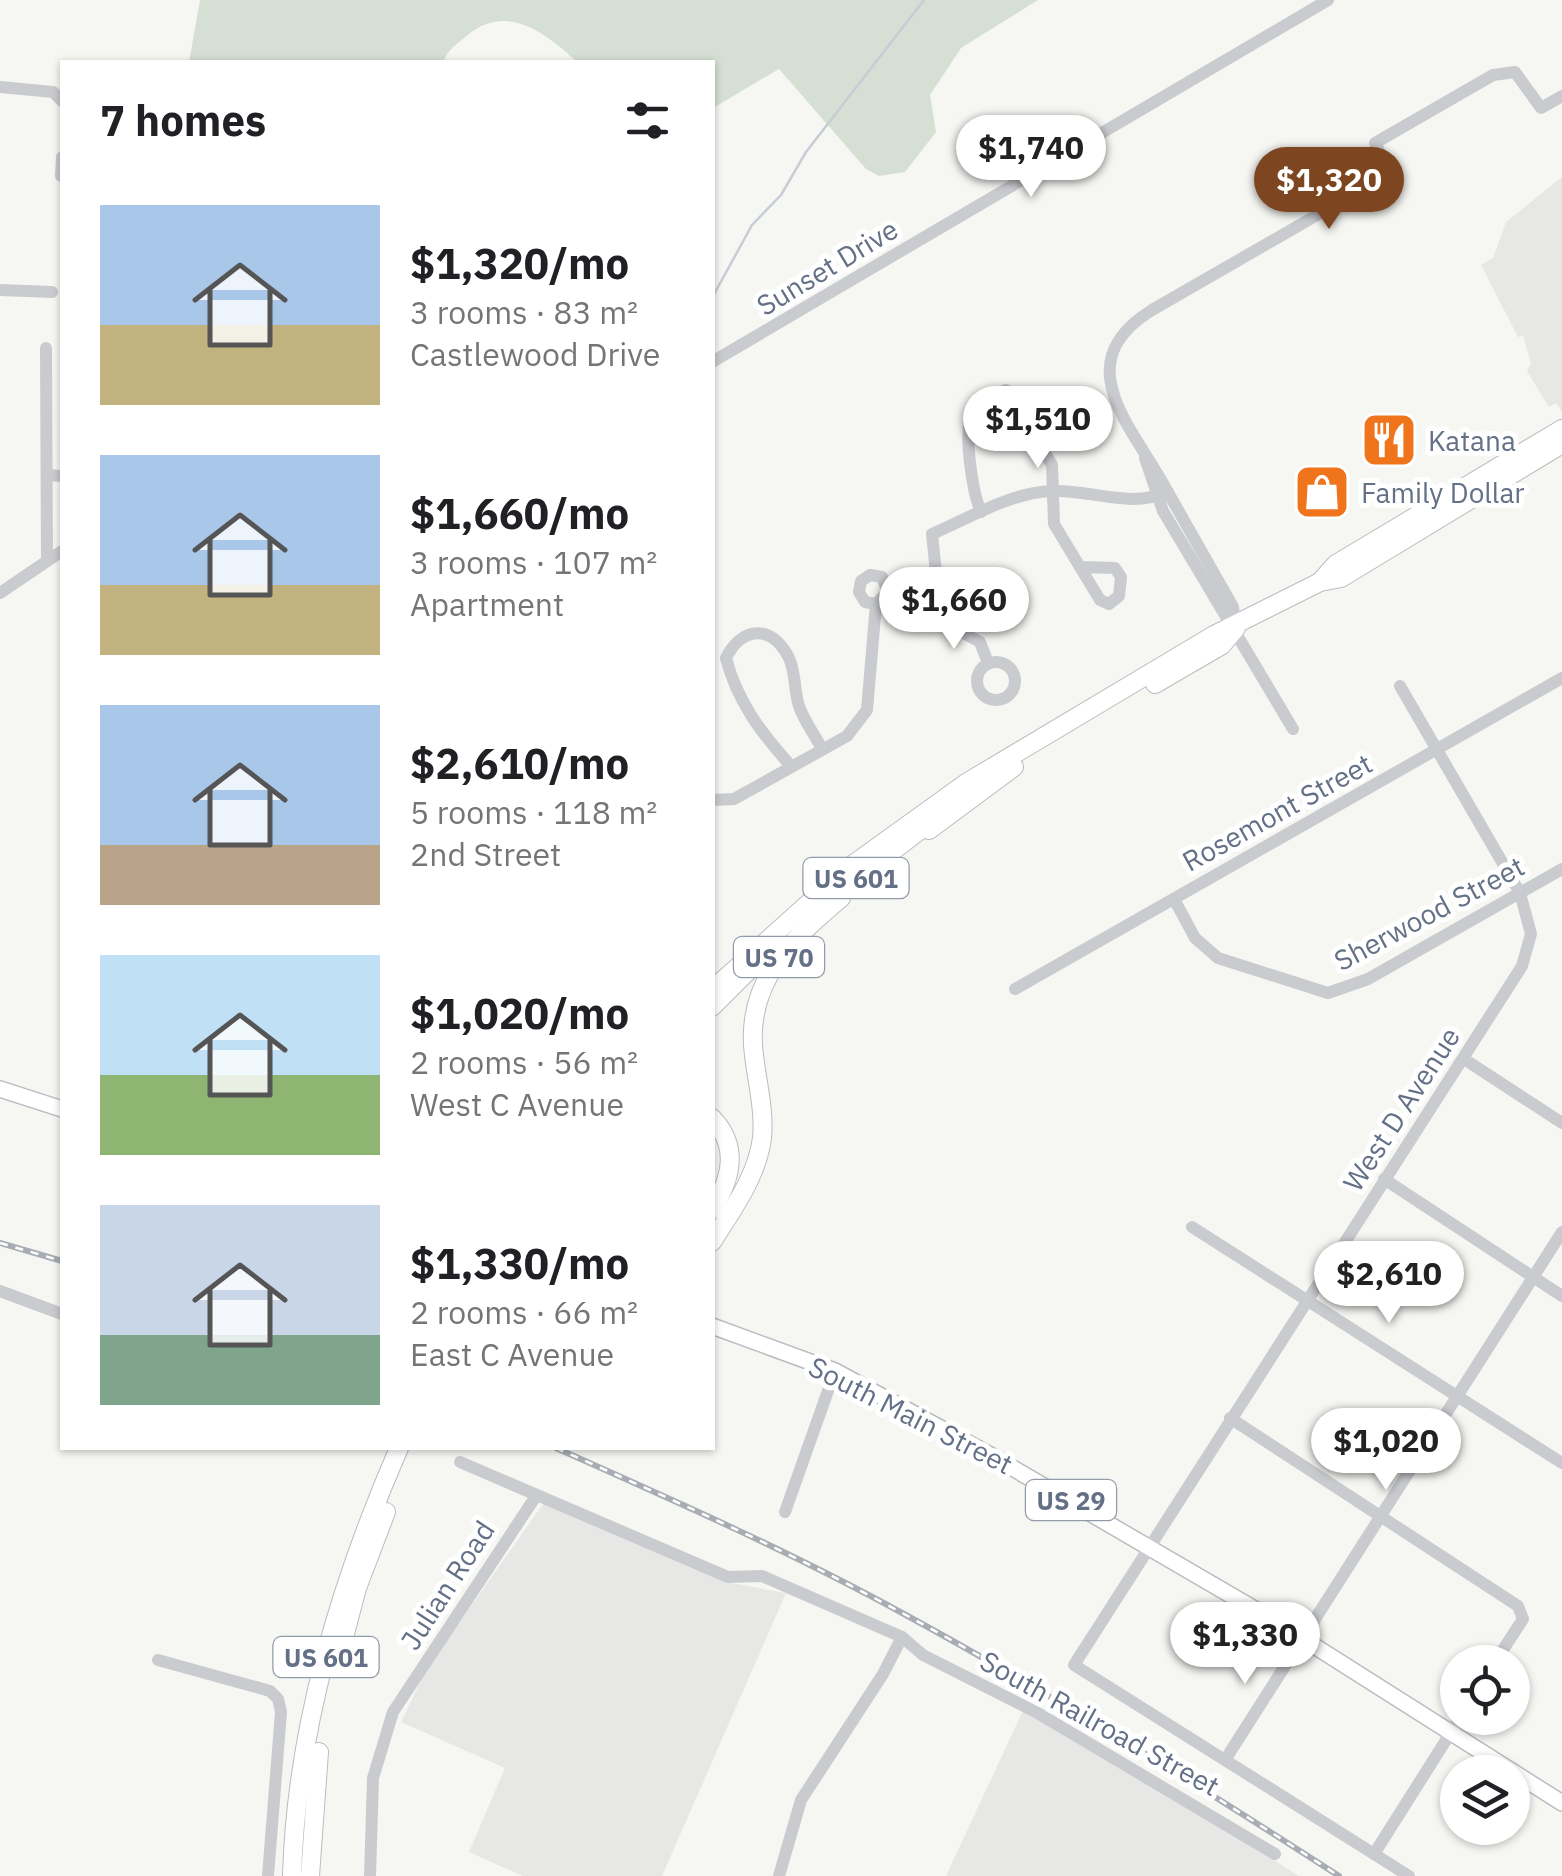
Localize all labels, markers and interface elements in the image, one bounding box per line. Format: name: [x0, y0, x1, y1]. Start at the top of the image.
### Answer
text: 7 homes: [100, 93, 266, 148]
icon: filters: [620, 93, 675, 148]
pin: $1,740: [950, 115, 1112, 200]
text: $1,740: [978, 126, 1084, 168]
pin: $1,320: [1248, 147, 1410, 232]
text: $1,320: [1276, 158, 1382, 200]
street label: Sunset Drive: [750, 210, 904, 324]
text: $1,320/mo: [410, 236, 629, 291]
icon: home: [180, 245, 300, 365]
text: 3 rooms · 83 m²: [410, 291, 638, 333]
text: Castlewood Drive: [410, 333, 660, 375]
pin: $1,510: [957, 386, 1119, 471]
text: $1,510: [985, 397, 1091, 439]
restaurant icon: Katana: [1359, 410, 1419, 470]
place label: Katana: [1428, 422, 1516, 459]
shop icon: Family Dollar: [1292, 462, 1352, 522]
place label: Family Dollar: [1361, 474, 1525, 511]
text: $1,660/mo: [410, 486, 629, 541]
icon: home: [180, 495, 300, 615]
text: 3 rooms · 107 m²: [410, 541, 657, 583]
pin: $1,660: [873, 567, 1035, 652]
text: $1,660: [901, 578, 1007, 620]
text: Apartment: [410, 583, 564, 625]
text: $2,610/mo: [410, 736, 629, 791]
icon: home: [180, 745, 300, 865]
street label: Rosemont Street: [1176, 745, 1378, 879]
text: 5 rooms · 118 m²: [410, 791, 657, 833]
text: 2nd Street: [410, 833, 561, 875]
street label: Sherwood Street: [1327, 847, 1531, 979]
road number: US 601: [804, 858, 908, 898]
road number: US 70: [734, 937, 824, 977]
text: $1,020/mo: [410, 986, 629, 1041]
icon: home: [180, 995, 300, 1115]
street label: West D Avenue: [1334, 1020, 1468, 1198]
text: 2 rooms · 56 m²: [410, 1041, 638, 1083]
text: West C Avenue: [410, 1083, 624, 1125]
text: $1,330/mo: [410, 1236, 629, 1291]
pin: $2,610: [1308, 1241, 1470, 1326]
icon: home: [180, 1245, 300, 1365]
text: $2,610: [1336, 1252, 1442, 1294]
text: 2 rooms · 66 m²: [410, 1291, 638, 1333]
text: East C Avenue: [410, 1333, 614, 1375]
street label: South Main Street: [803, 1348, 1019, 1482]
pin: $1,020: [1305, 1408, 1467, 1493]
text: $1,020: [1333, 1419, 1439, 1461]
road number: US 29: [1026, 1480, 1116, 1520]
street label: Julian Road: [392, 1513, 502, 1657]
pin: $1,330: [1164, 1602, 1326, 1687]
text: $1,330: [1192, 1613, 1298, 1655]
road number: US 601: [274, 1637, 378, 1677]
street label: South Railroad Street: [974, 1642, 1226, 1804]
map controls: [1440, 1645, 1530, 1845]
button: locate: [1440, 1645, 1530, 1735]
button: layers: [1440, 1755, 1530, 1845]

